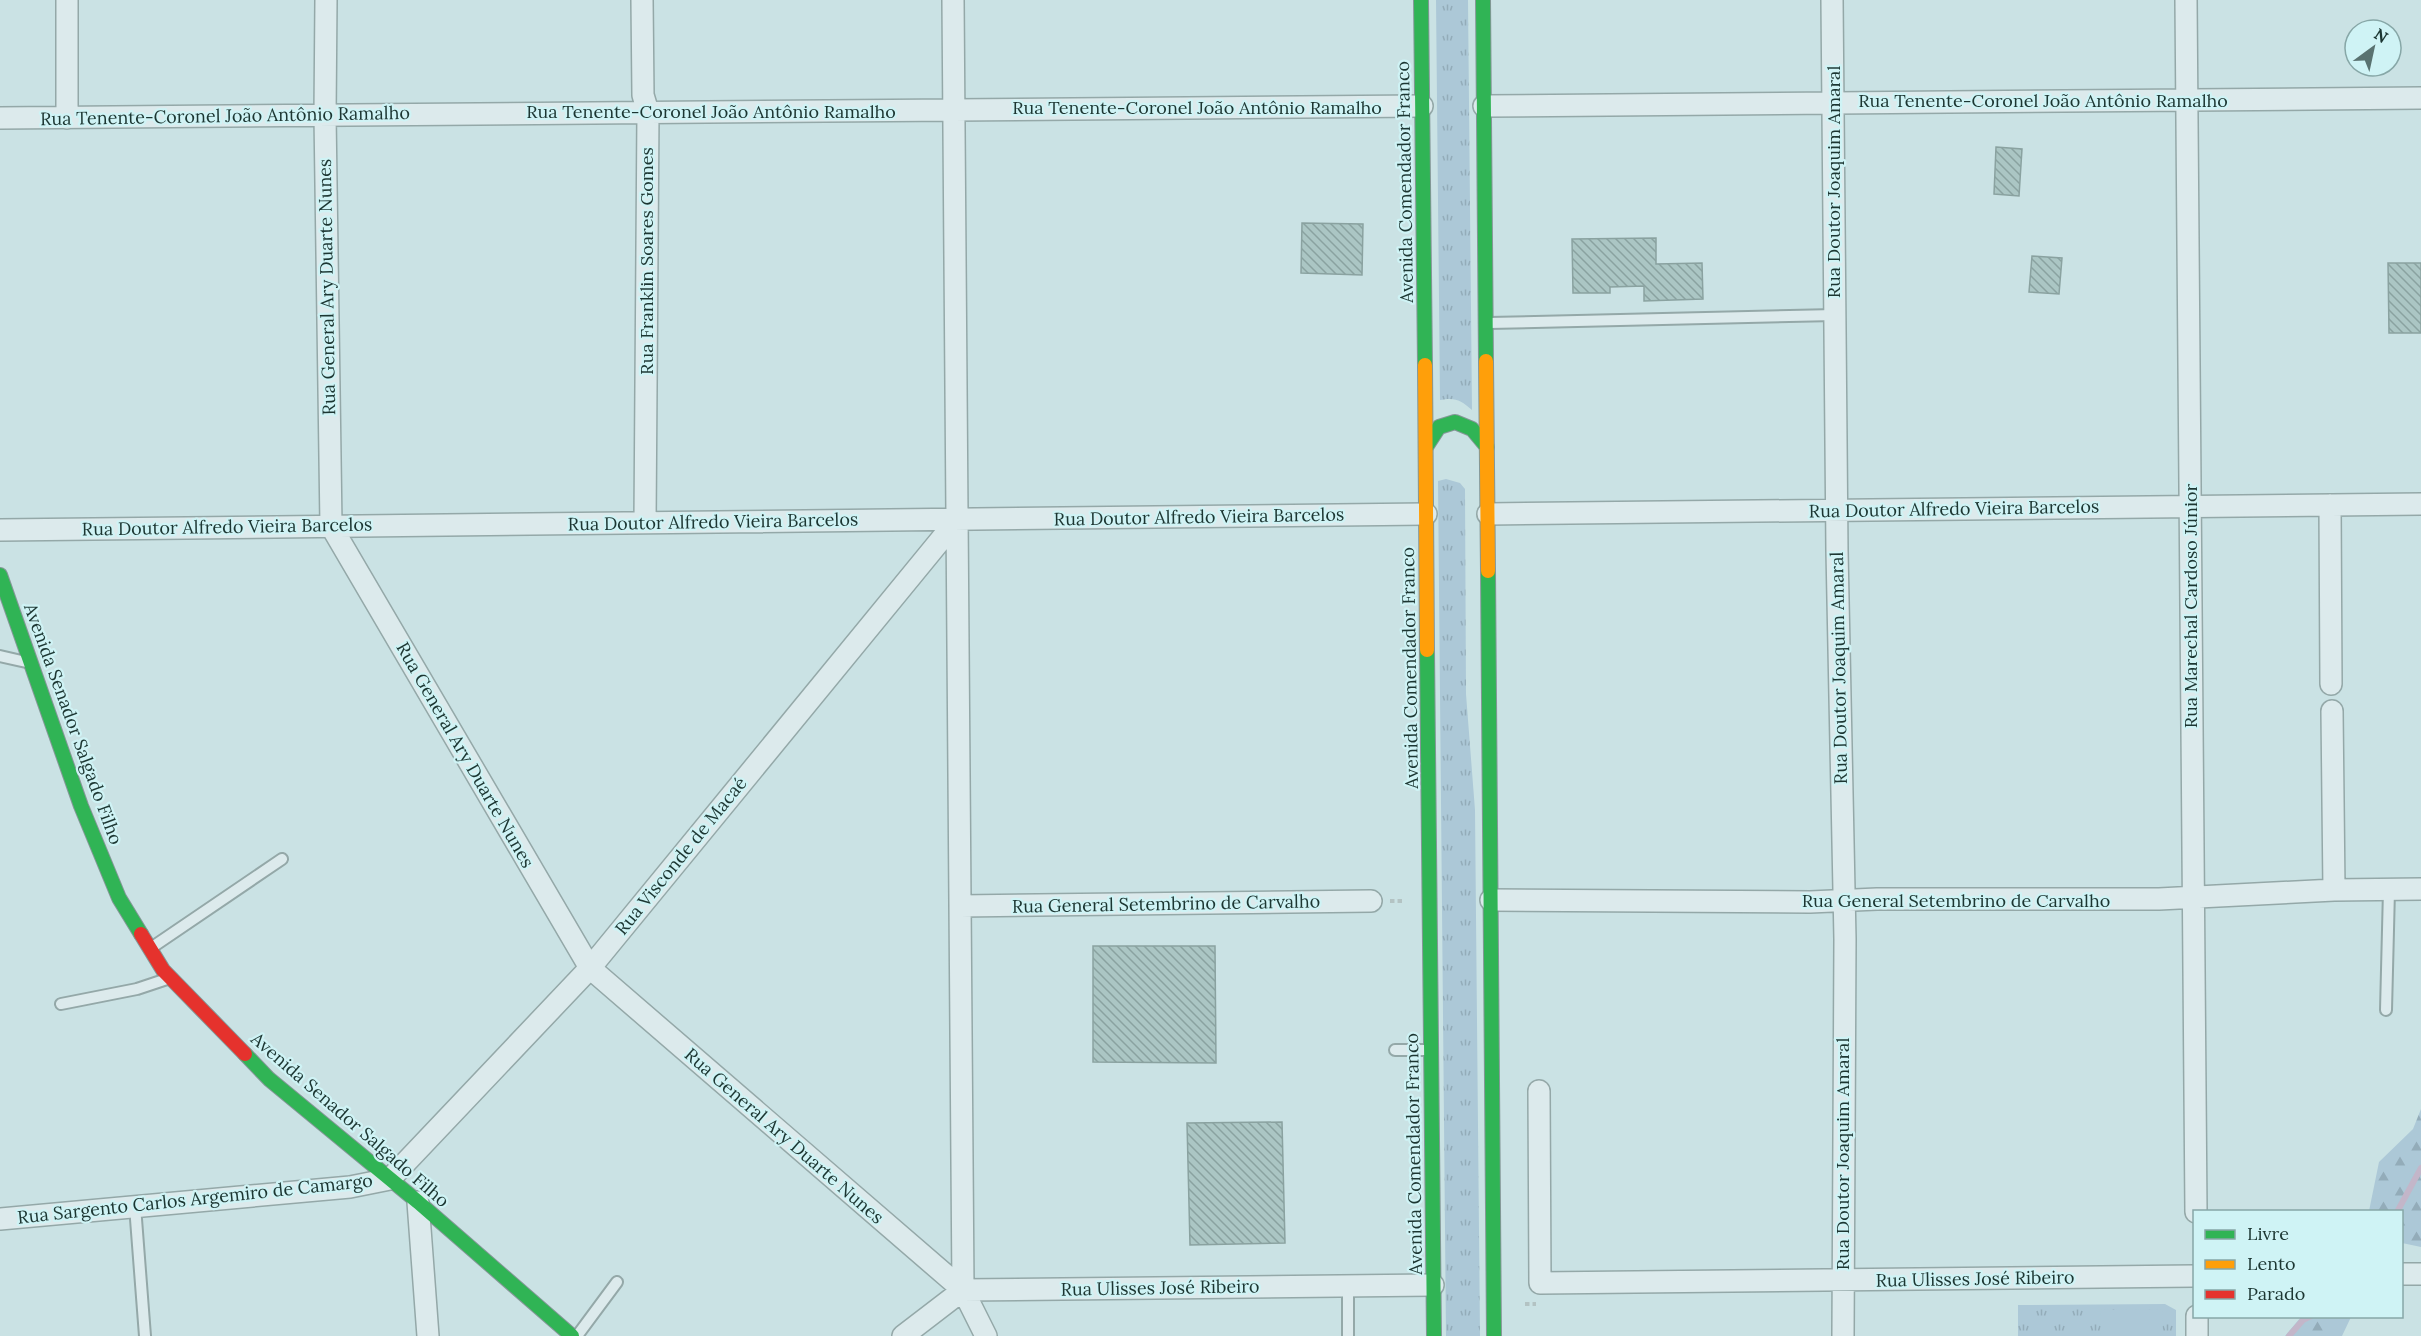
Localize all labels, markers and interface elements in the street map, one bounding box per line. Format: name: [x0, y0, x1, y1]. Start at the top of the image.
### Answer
north arrow: [2343, 18, 2403, 78]
text: N: [2371, 24, 2392, 47]
street label: Avenida Comendador Franco: [1391, 61, 1418, 304]
street label: Rua Doutor Joaquim Amaral: [1822, 66, 1845, 298]
street label: Rua Tenente-Coronel João Antônio Ramalho: [1858, 89, 2228, 112]
street label: Rua Tenente-Coronel João Antônio Ramalho: [1012, 96, 1382, 119]
street label: Rua Tenente-Coronel João Antônio Ramalho: [526, 100, 896, 123]
street label: Rua Tenente-Coronel João Antônio Ramalho: [40, 101, 410, 130]
street label: Rua Franklin Soares Gomes: [635, 147, 658, 375]
street label: Rua General Ary Duarte Nunes: [313, 158, 340, 416]
street label: Rua Marechal Cardoso Júnior: [2179, 483, 2202, 728]
street label: Rua Doutor Alfredo Vieira Barcelos: [1809, 494, 2099, 523]
street label: Rua Doutor Alfredo Vieira Barcelos: [1054, 502, 1344, 531]
street label: Rua Doutor Alfredo Vieira Barcelos: [568, 507, 858, 536]
street label: Rua Doutor Alfredo Vieira Barcelos: [82, 512, 372, 541]
street label: Avenida Comendador Franco: [1396, 547, 1423, 790]
street label: Rua Doutor Joaquim Amaral: [1825, 551, 1852, 784]
street label: Avenida Senador Salgado Filho: [19, 599, 128, 848]
street label: Rua General Ary Duarte Nunes: [391, 638, 540, 872]
street label: Rua Visconde de Macaé: [610, 772, 752, 939]
street label: Rua General Setembrino de Carvalho: [1012, 889, 1320, 918]
street label: Rua General Setembrino de Carvalho: [1802, 889, 2110, 912]
street label: Avenida Senador Salgado Filho: [246, 1027, 454, 1212]
street label: Avenida Comendador Franco: [1400, 1033, 1427, 1276]
street label: Rua Doutor Joaquim Amaral: [1831, 1038, 1854, 1270]
street label: Rua General Ary Duarte Nunes: [680, 1043, 889, 1229]
street label: Rua Sargento Carlos Argemiro de Camargo: [16, 1168, 374, 1229]
legend: [2193, 1210, 2403, 1318]
text: Livre: [2247, 1222, 2289, 1245]
text: Lento: [2247, 1252, 2295, 1275]
street label: Rua Ulisses José Ribeiro: [1875, 1265, 2075, 1292]
street label: Rua Ulisses José Ribeiro: [1060, 1274, 1260, 1301]
text: Parado: [2247, 1282, 2305, 1305]

